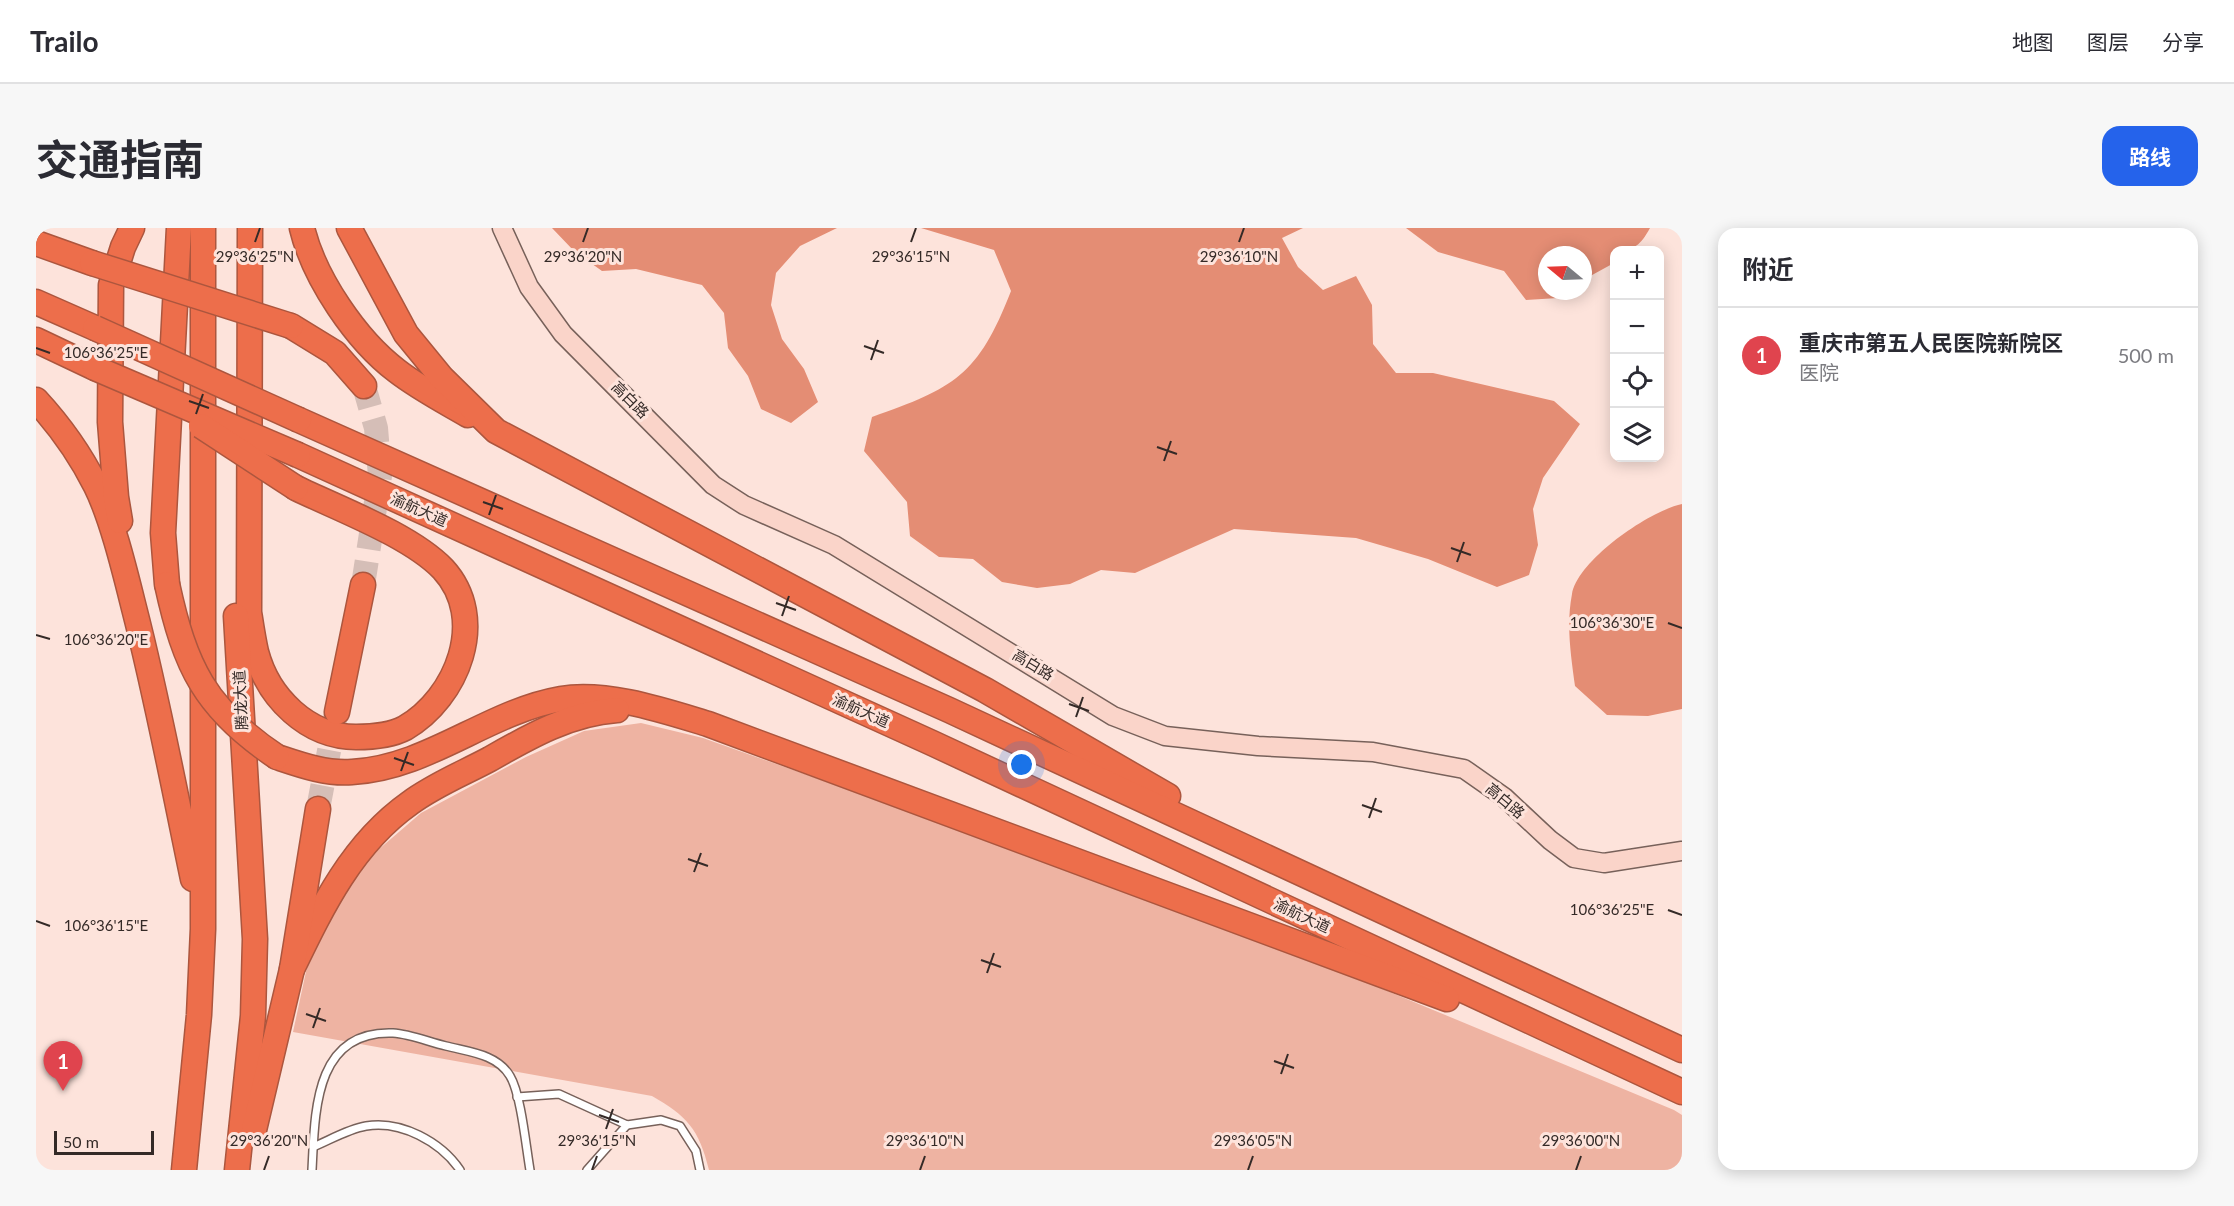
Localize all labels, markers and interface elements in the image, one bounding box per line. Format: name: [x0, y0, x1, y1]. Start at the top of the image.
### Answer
text: Trailo: [30, 24, 99, 58]
text: 地图: [2012, 29, 2054, 54]
text: 图层: [2087, 29, 2129, 54]
text: 分享: [2162, 29, 2204, 54]
button: 路线: [2102, 126, 2198, 186]
text: 交通指南: [36, 134, 204, 184]
north arrow: [1538, 246, 1592, 300]
map controls: [1610, 246, 1664, 462]
button: +: [1610, 246, 1664, 300]
text: 29°36'25"N: [216, 247, 294, 265]
text: 29°36'20"N: [544, 247, 622, 265]
text: 29°36'15"N: [872, 247, 950, 265]
text: 29°36'10"N: [1200, 247, 1278, 265]
text: 附近: [1742, 253, 1794, 285]
button: −: [1610, 300, 1664, 354]
text: 重庆市第五人民医院新院区: [1799, 329, 2063, 356]
text: 106°36'25"E: [64, 343, 148, 361]
text: 1: [1756, 343, 1767, 367]
text: 500 m: [2118, 343, 2174, 367]
button: locate: [1610, 354, 1664, 408]
text: 医院: [1799, 360, 1839, 384]
street label: 高白路: [608, 377, 653, 422]
button: layers: [1610, 408, 1664, 462]
street label: 渝航大道: [388, 489, 450, 530]
text: 106°36'30"E: [1570, 613, 1654, 631]
text: 106°36'20"E: [64, 630, 148, 648]
street label: 高白路: [1010, 645, 1057, 683]
street label: 腾龙大道: [229, 670, 251, 730]
street label: 渝航大道: [830, 690, 892, 731]
your location: [1007, 750, 1036, 779]
street label: 高白路: [1483, 779, 1529, 822]
street label: 渝航大道: [1271, 894, 1333, 936]
text: 106°36'25"E: [1570, 900, 1654, 918]
text: 106°36'15"E: [64, 916, 148, 934]
pin: 1: [44, 1042, 82, 1091]
scale bar: [54, 1128, 154, 1156]
text: 29°36'20"N: [230, 1131, 308, 1149]
text: 29°36'15"N: [558, 1131, 636, 1149]
text: 29°36'10"N: [886, 1131, 964, 1149]
text: 29°36'05"N: [1214, 1131, 1292, 1149]
text: 29°36'00"N: [1542, 1131, 1620, 1149]
text: 50 m: [63, 1132, 99, 1151]

